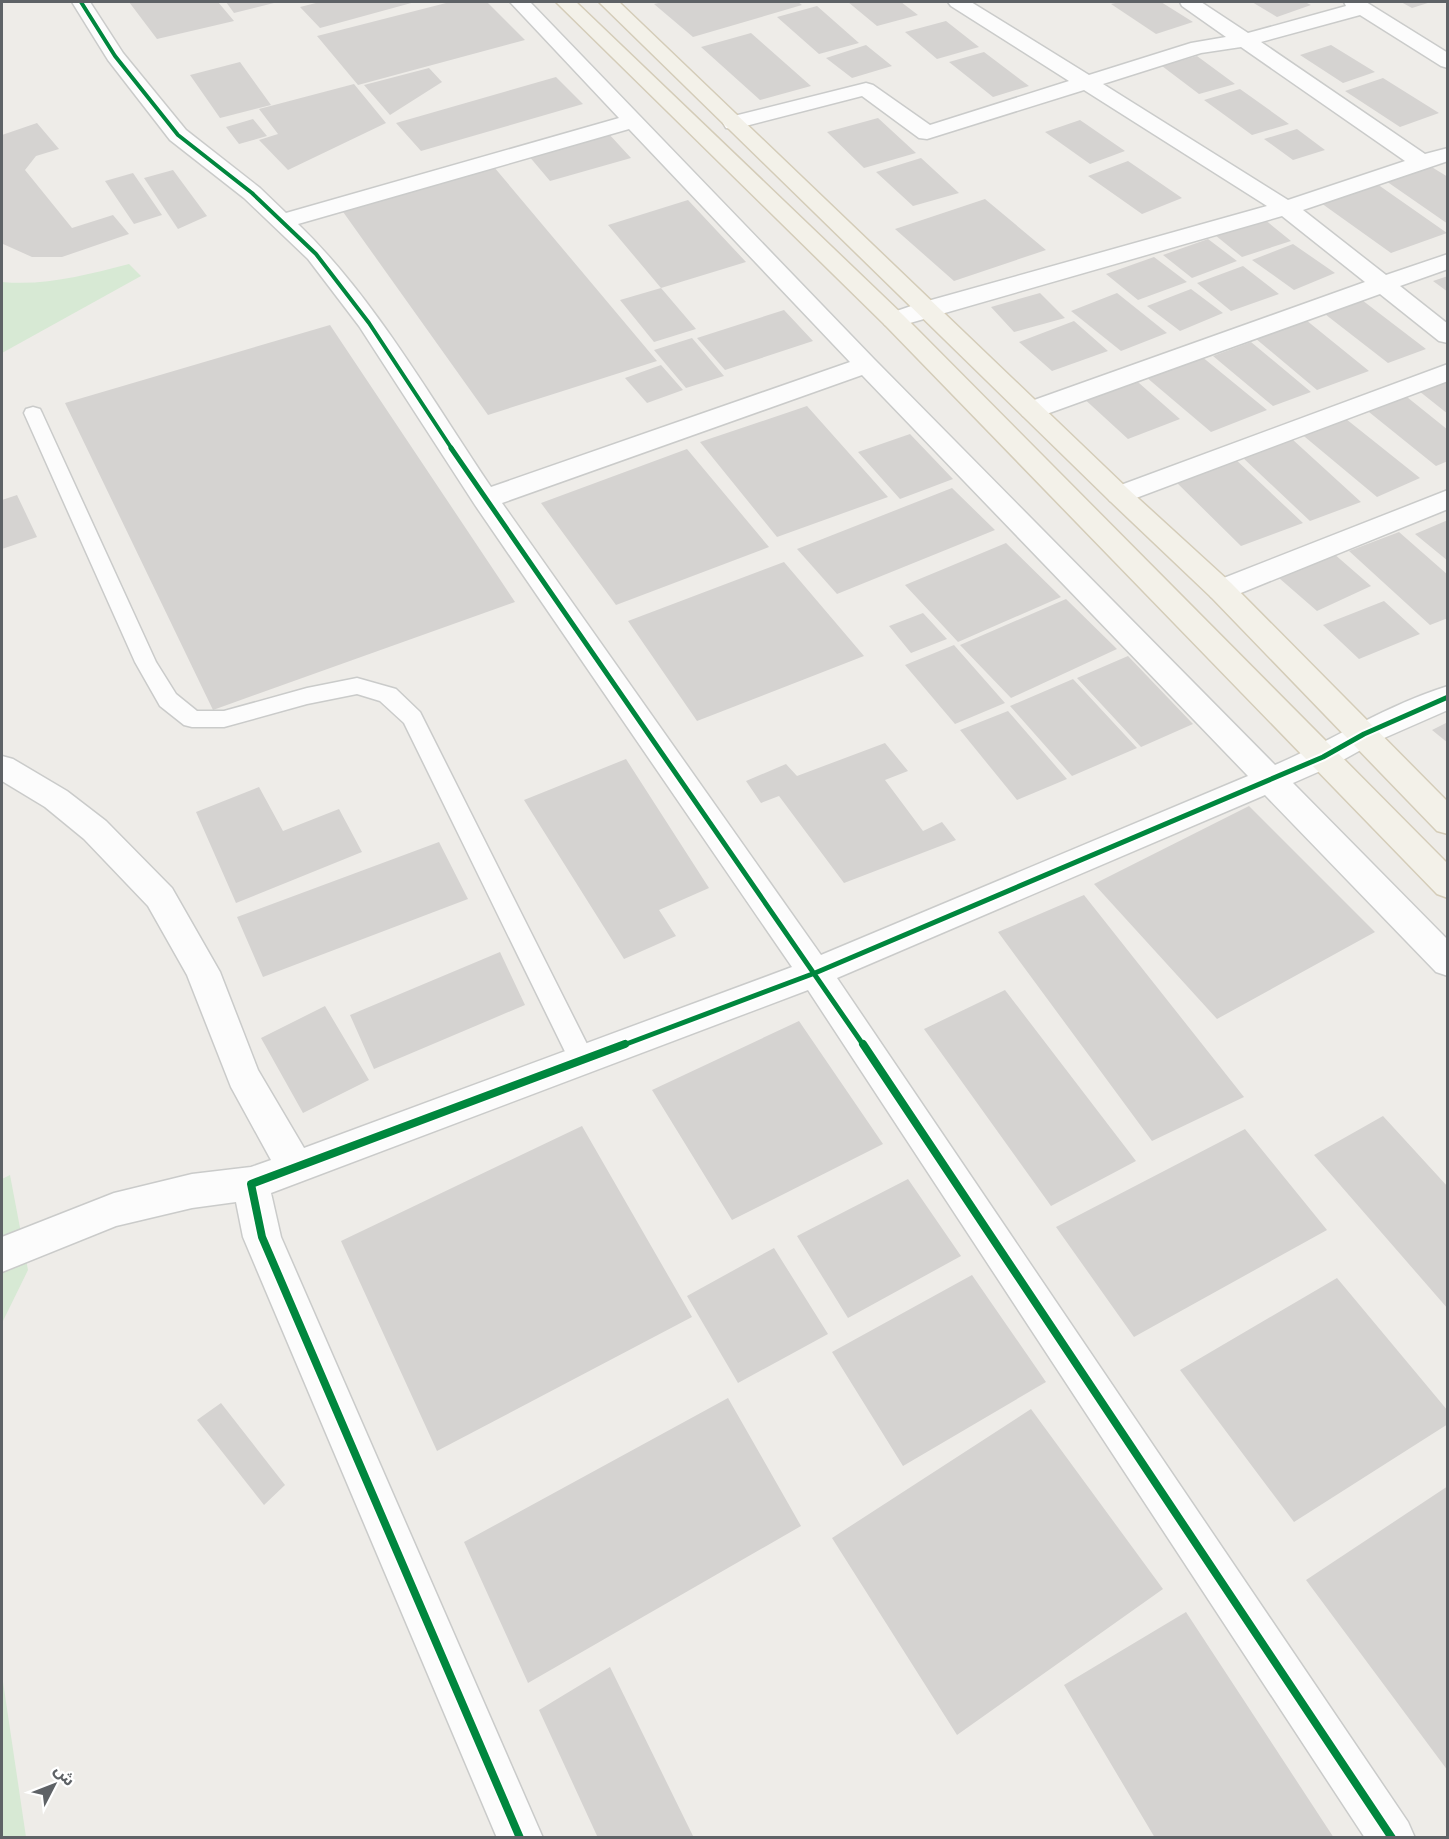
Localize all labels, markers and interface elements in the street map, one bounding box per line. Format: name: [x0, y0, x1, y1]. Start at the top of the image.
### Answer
north arrow: [24, 1755, 84, 1815]
text: ش: [49, 1760, 80, 1791]

